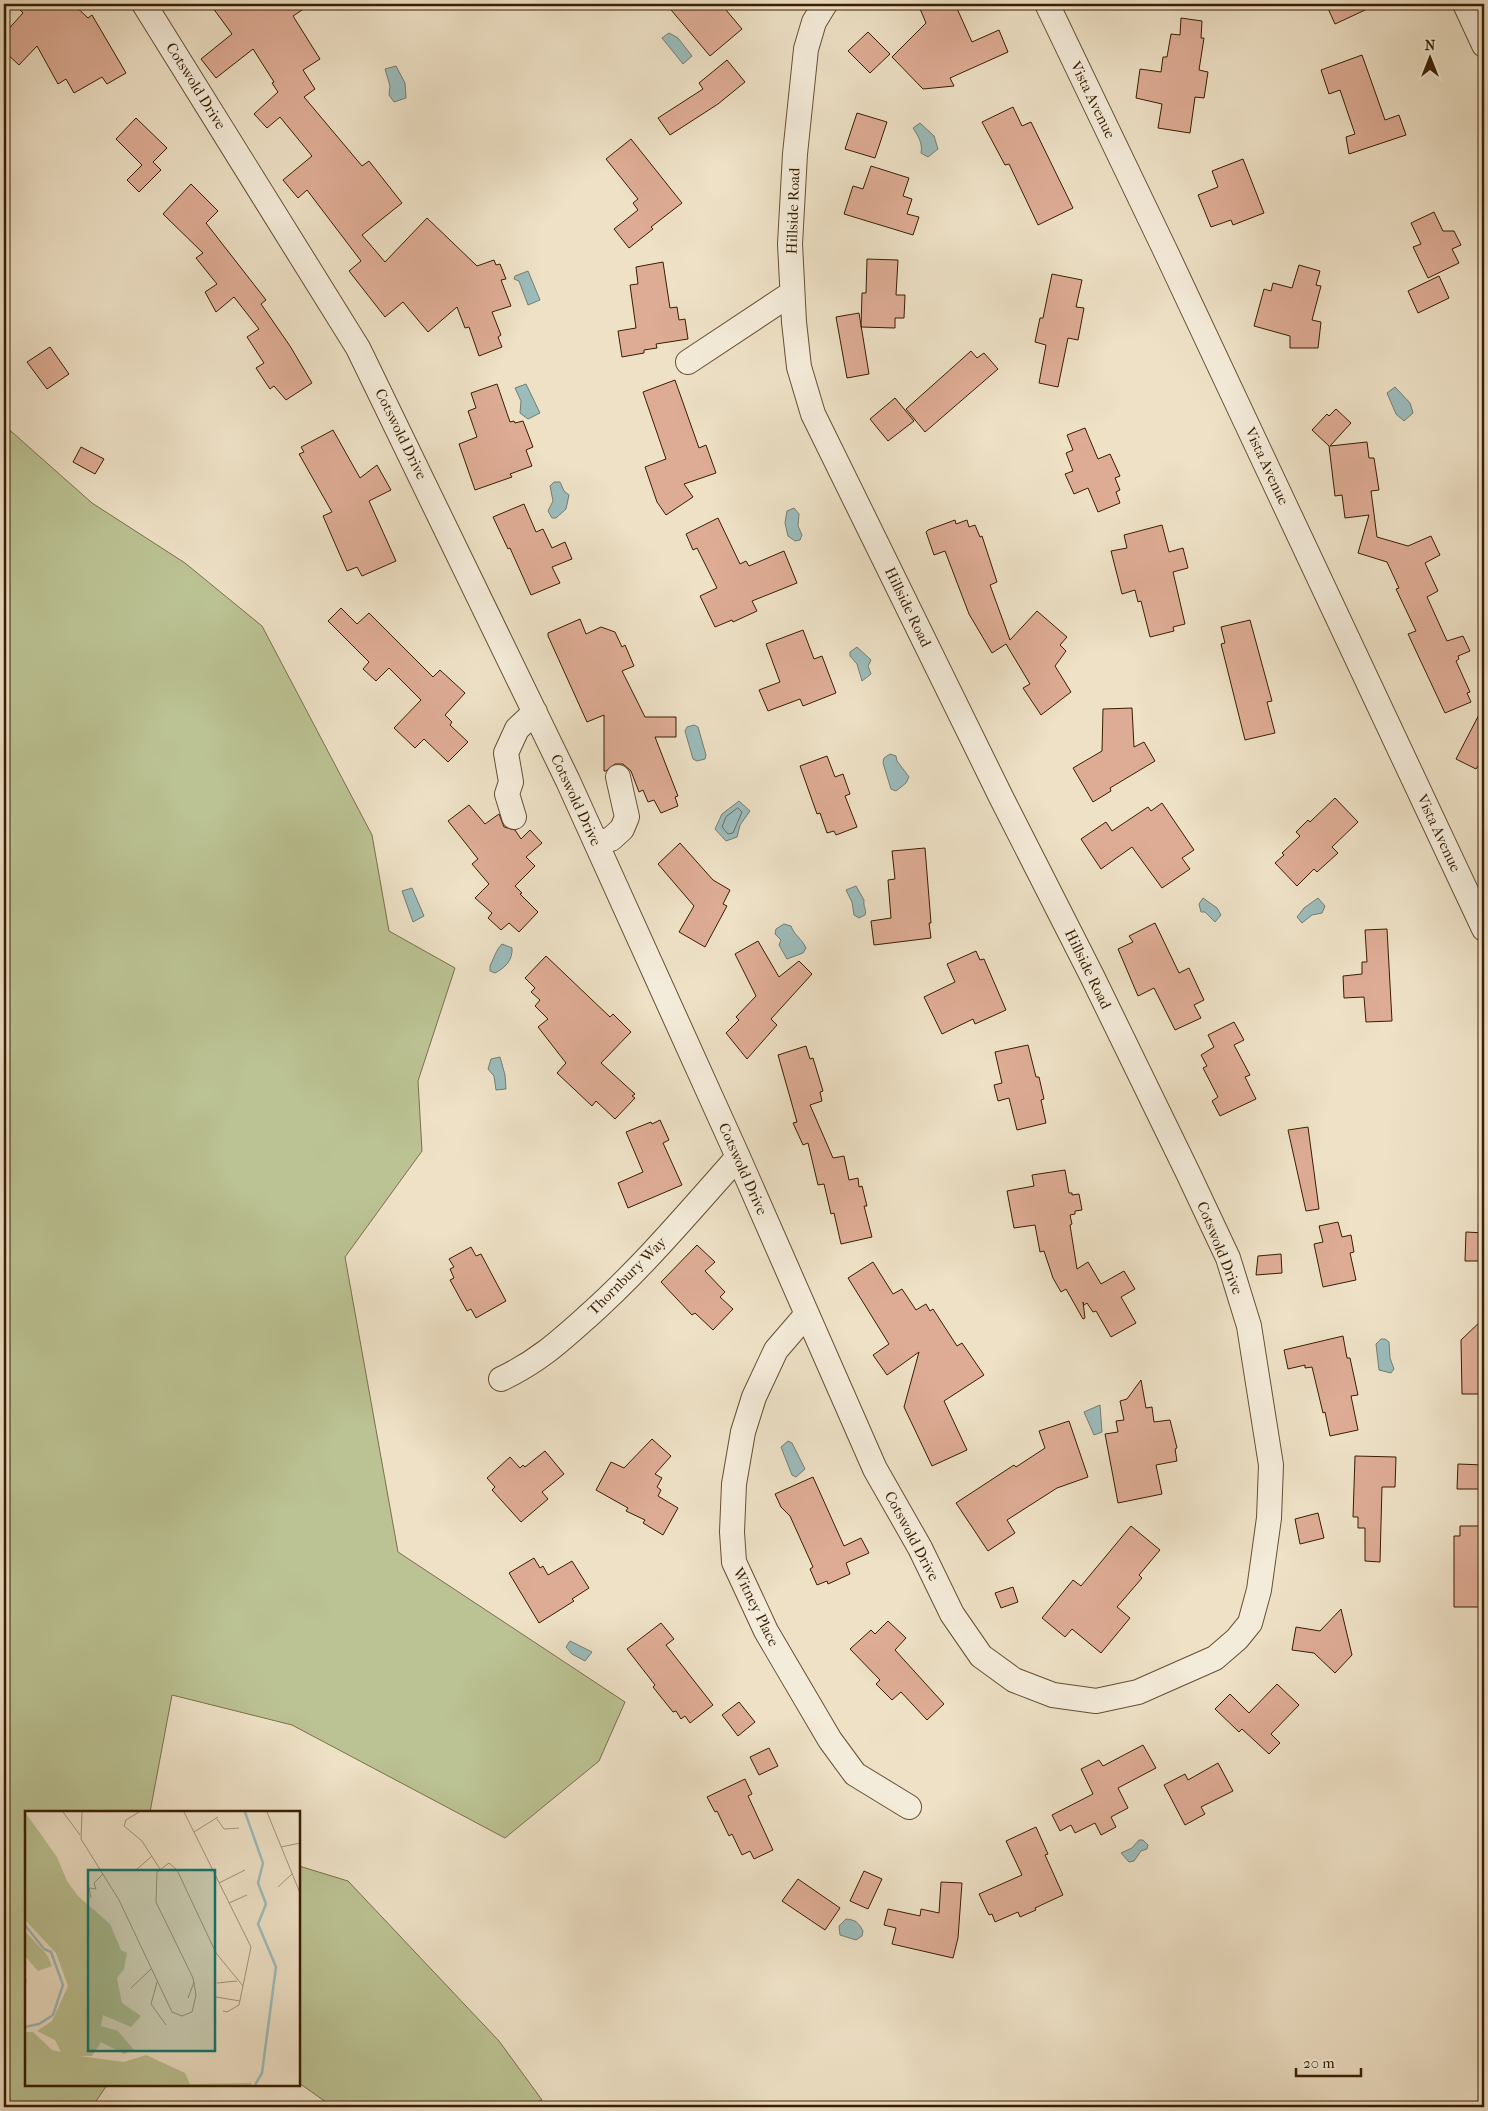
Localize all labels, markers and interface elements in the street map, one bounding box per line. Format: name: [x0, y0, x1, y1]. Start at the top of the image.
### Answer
north arrow: [1406, 32, 1456, 82]
text: N: [1425, 37, 1436, 54]
street label: Cotswold Drive: [162, 39, 230, 133]
street label: Vista Avenue: [1066, 58, 1120, 142]
street label: Hillside Road: [782, 167, 804, 255]
street label: Cotswold Drive: [371, 386, 431, 483]
street label: Vista Avenue: [1241, 423, 1293, 508]
street label: Hillside Road: [881, 564, 935, 651]
street label: Cotswold Drive: [547, 751, 605, 849]
street label: Vista Avenue: [1413, 790, 1465, 875]
street label: Hillside Road: [1061, 926, 1115, 1013]
street label: Cotswold Drive: [715, 1120, 772, 1218]
street label: Cotswold Drive: [1193, 1199, 1247, 1298]
street label: Thornbury Way: [584, 1232, 671, 1319]
street label: Cotswold Drive: [881, 1488, 943, 1584]
street label: Witney Place: [729, 1564, 783, 1650]
inset map: [25, 1811, 300, 2086]
scale bar: [1296, 2046, 1360, 2078]
text: 20 m: [1303, 2054, 1335, 2072]

